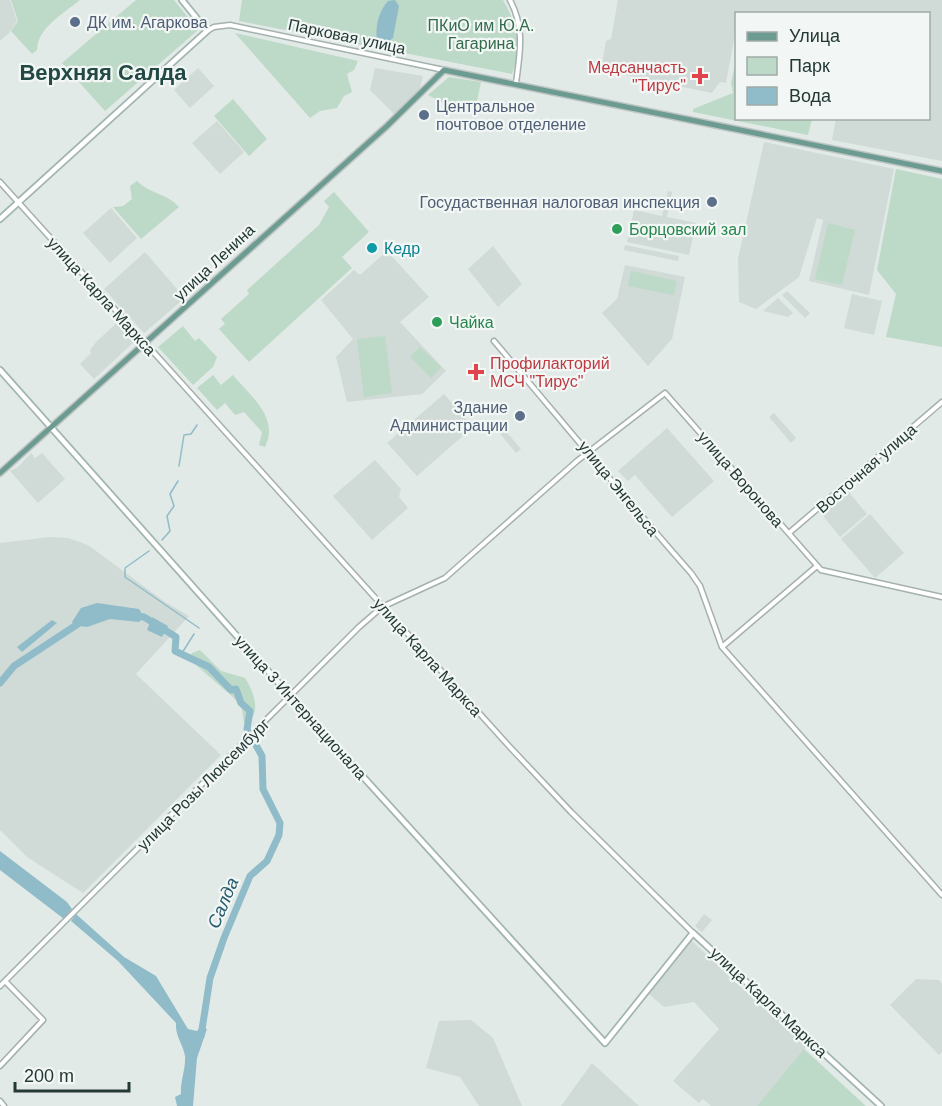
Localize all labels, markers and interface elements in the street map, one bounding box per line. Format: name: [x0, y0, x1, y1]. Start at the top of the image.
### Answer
legend: [735, 12, 930, 120]
place label: ДК им. Агаркова: [87, 14, 208, 31]
marker: ДК им. Агаркова: [68, 15, 82, 29]
street label: Парковая улица: [287, 16, 407, 57]
park label: ПКиО им Ю.А. Гагарина: [428, 17, 534, 52]
text: Улица: [789, 26, 841, 46]
text: Парк: [789, 56, 830, 76]
place label: Медсанчасть "Тирус": [588, 59, 686, 94]
district label: Верхняя Салда: [19, 60, 187, 85]
marker: Медсанчасть "Тирус": [691, 67, 709, 85]
text: Вода: [789, 86, 832, 106]
place label: Центральное почтовое отделение: [436, 98, 586, 133]
marker: Центральное почтовое отделение: [417, 108, 431, 122]
place label: Госудаственная налоговая инспекция: [420, 194, 700, 211]
marker: Госудаственная налоговая инспекция: [705, 195, 719, 209]
street label: улица Ленина: [171, 221, 258, 304]
place label: Борцовский зал: [629, 221, 746, 238]
marker: Борцовский зал: [610, 222, 624, 236]
street label: улица Карла Маркса: [44, 234, 159, 359]
place label: Кедр: [384, 240, 420, 257]
marker: Кедр: [365, 241, 379, 255]
place label: Чайка: [449, 314, 494, 331]
marker: Чайка: [430, 315, 444, 329]
place label: Профилакторий МСЧ "Тирус": [490, 355, 610, 390]
marker: Профилакторий МСЧ "Тирус": [467, 363, 485, 381]
place label: Здание Администрации: [390, 399, 508, 434]
marker: Здание Администрации: [513, 409, 527, 423]
street label: Восточная улица: [813, 420, 920, 516]
street label: улица Воронова: [695, 428, 787, 531]
street label: улица Энгельса: [575, 437, 662, 539]
street label: улица Карла Маркса: [370, 595, 485, 720]
street label: улица 3 Интернационала: [231, 632, 370, 783]
street label: улица Розы Люксембург: [134, 715, 273, 854]
water label: Салда: [203, 875, 243, 931]
street label: улица Карла Маркса: [707, 944, 831, 1061]
scale bar: [15, 1055, 129, 1093]
text: 200 m: [24, 1066, 74, 1086]

